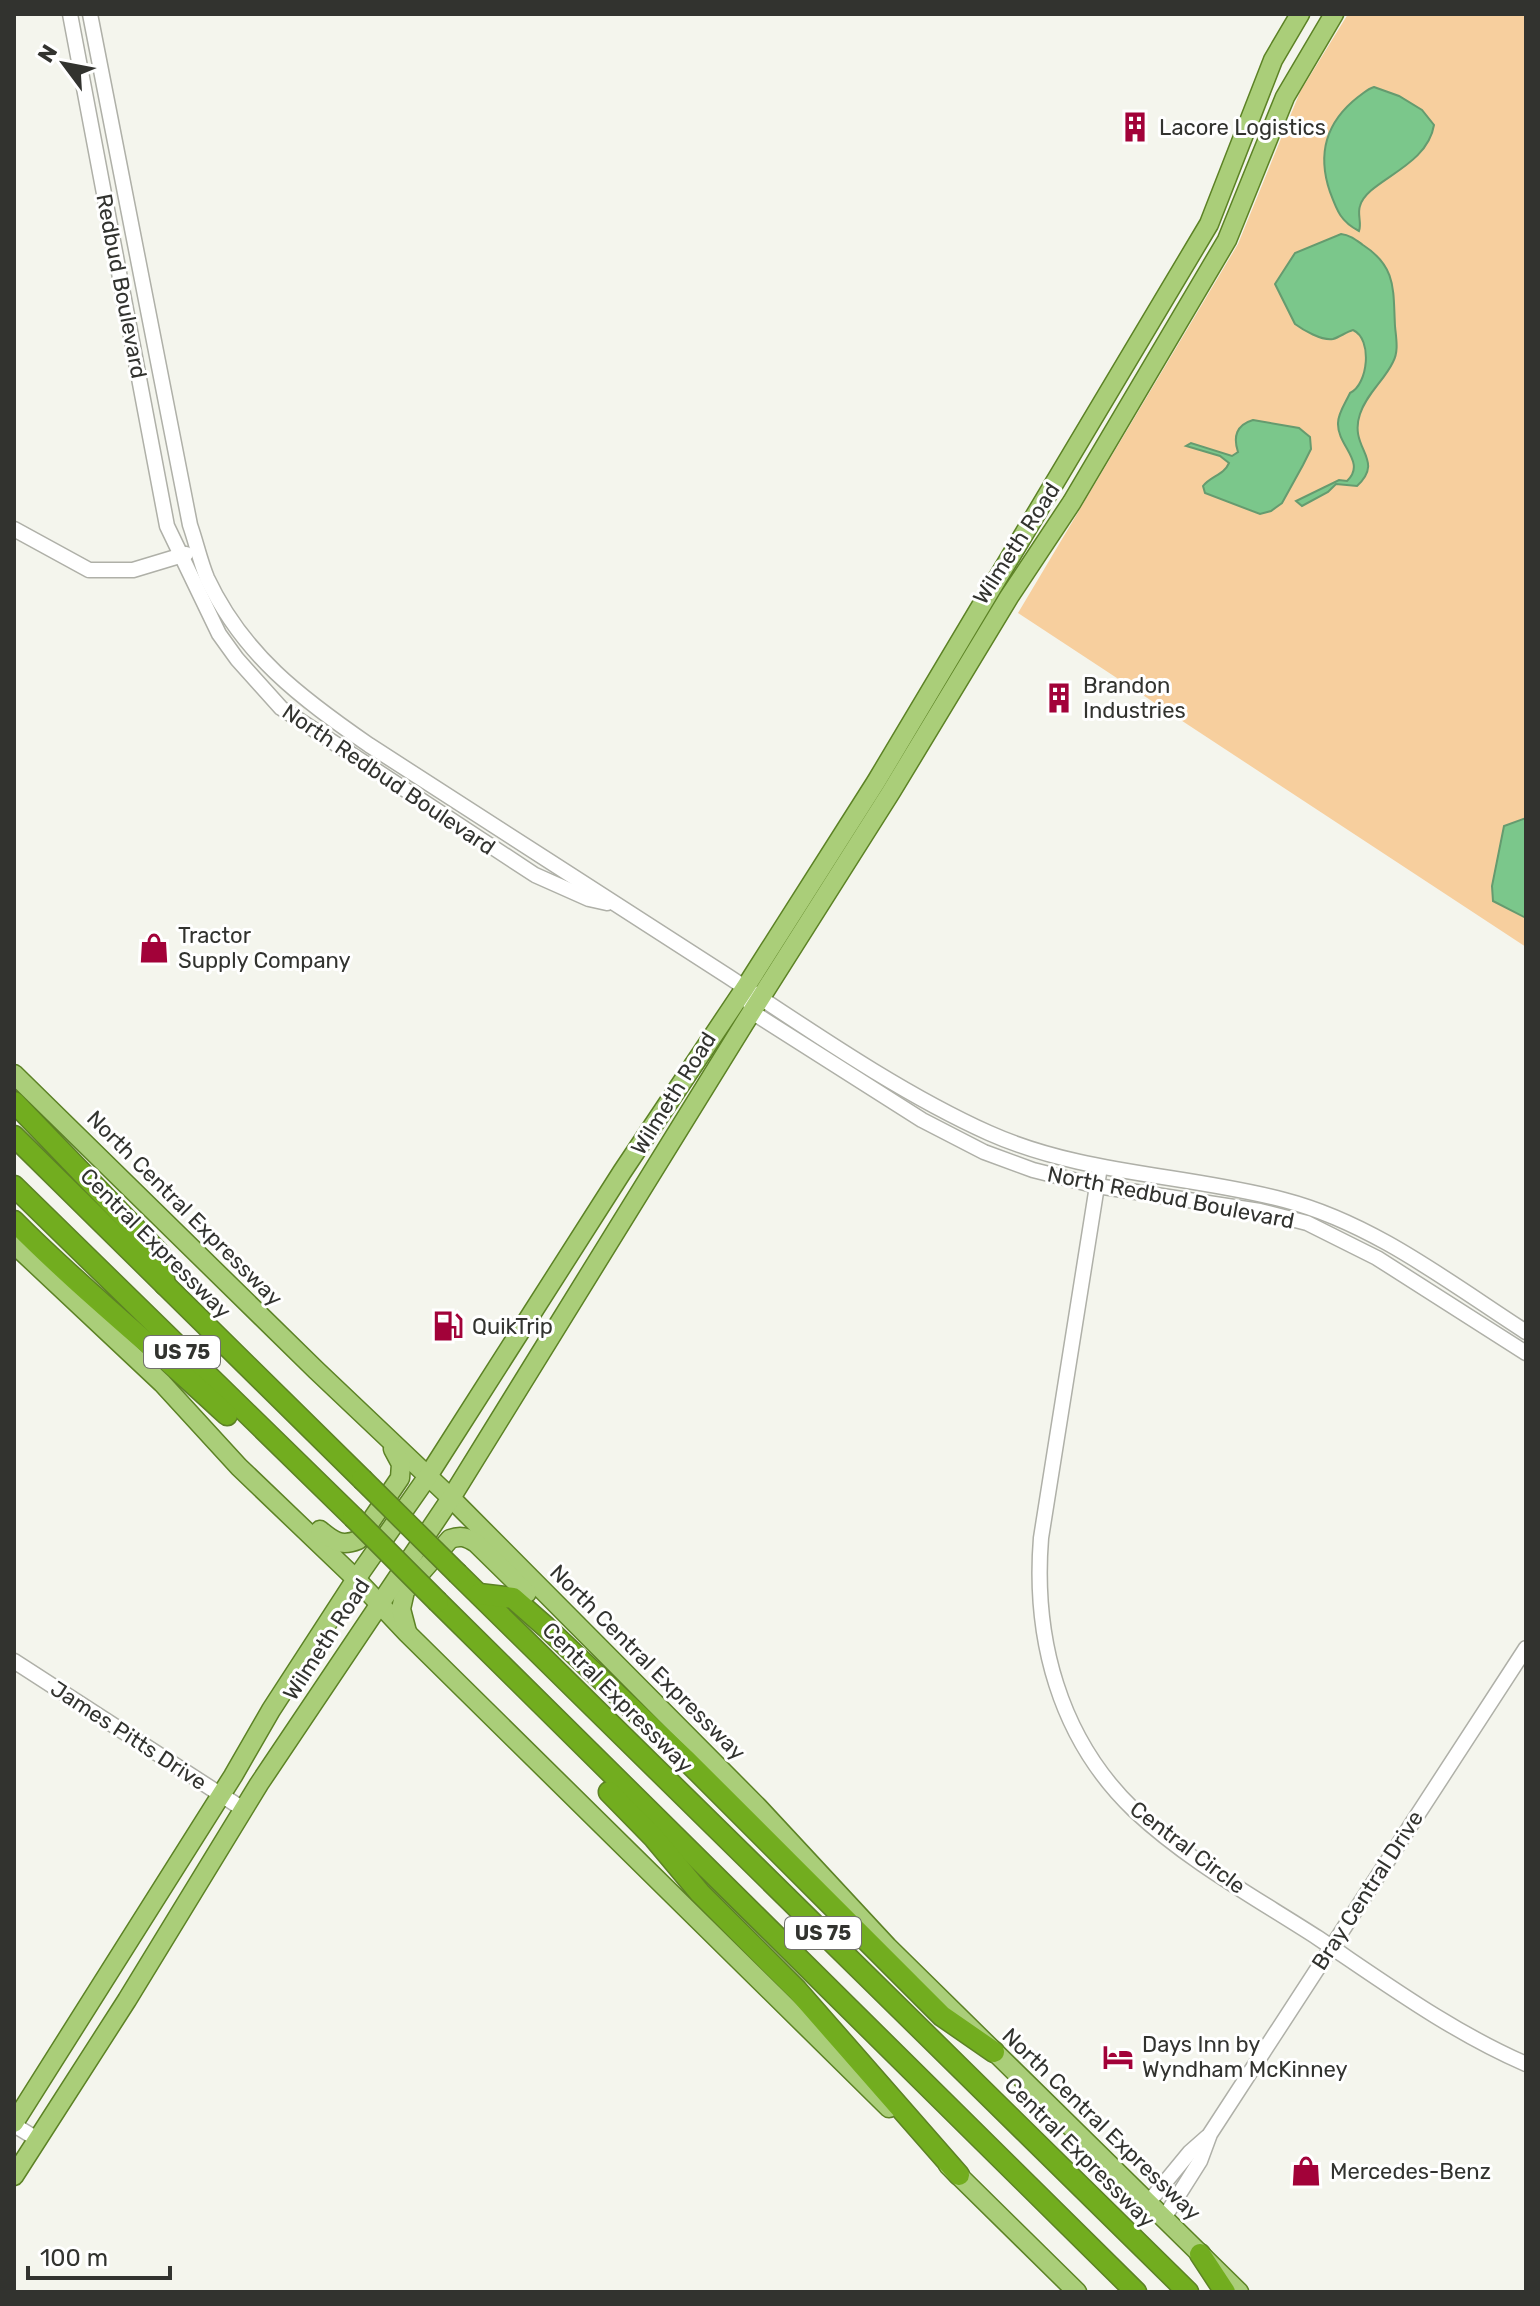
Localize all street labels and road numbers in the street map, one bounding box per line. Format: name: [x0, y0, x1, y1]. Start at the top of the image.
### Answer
street label: Redbud Boulevard: [90, 192, 153, 381]
street label: Wilmeth Road: [967, 477, 1066, 609]
street label: North Redbud Boulevard: [277, 698, 500, 861]
street label: Wilmeth Road: [625, 1027, 722, 1160]
street label: North Central Expressway: [82, 1105, 288, 1311]
street label: North Redbud Boulevard: [1045, 1160, 1297, 1235]
street label: Central Expressway: [75, 1162, 237, 1324]
road number: US 75: [144, 1336, 220, 1368]
street label: North Central Expressway: [545, 1559, 751, 1765]
street label: Wilmeth Road: [277, 1573, 376, 1705]
street label: Central Expressway: [537, 1616, 699, 1778]
street label: James Pitts Drive: [46, 1675, 212, 1796]
street label: Central Circle: [1125, 1795, 1251, 1900]
street label: Bray Central Drive: [1306, 1806, 1429, 1975]
road number: US 75: [785, 1917, 861, 1949]
street label: North Central Expressway: [997, 2022, 1207, 2226]
street label: Central Expressway: [999, 2071, 1161, 2233]

